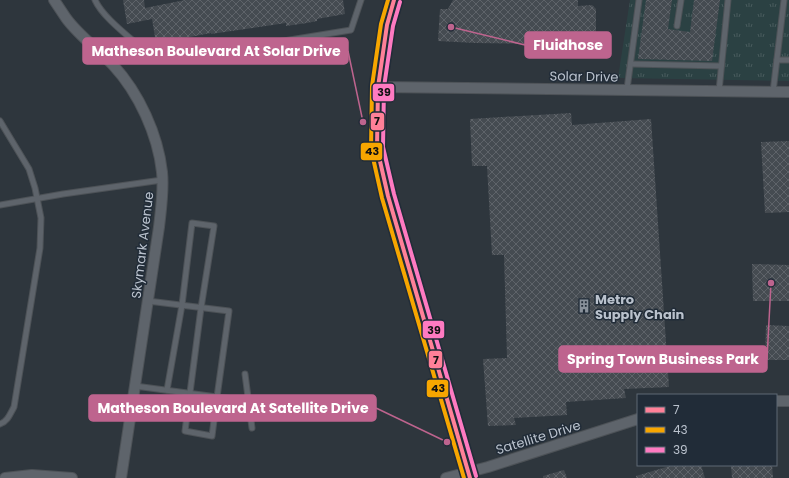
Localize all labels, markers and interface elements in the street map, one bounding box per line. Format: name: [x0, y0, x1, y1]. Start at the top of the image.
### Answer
callout: Fluidhose: [525, 32, 611, 58]
text: Fluidhose: [533, 35, 603, 55]
callout: Matheson Boulevard At Solar Drive: [83, 38, 348, 64]
text: Matheson Boulevard At Solar Drive: [91, 41, 341, 61]
street label: Solar Drive: [549, 66, 619, 87]
line badge: 39: [372, 83, 395, 102]
text: 39: [377, 84, 391, 100]
line badge: 7: [370, 112, 385, 131]
text: 7: [374, 113, 380, 129]
line badge: 43: [360, 142, 383, 161]
text: 43: [365, 143, 379, 159]
street label: Skymark Avenue: [127, 190, 158, 300]
place label: Metro Supply Chain: [595, 290, 685, 324]
building icon: Metro Supply Chain: [576, 298, 592, 314]
line badge: 39: [422, 320, 445, 339]
text: 39: [427, 322, 441, 338]
callout: Spring Town Business Park: [559, 346, 767, 372]
text: Spring Town Business Park: [567, 349, 759, 369]
line badge: 7: [428, 350, 443, 369]
text: 7: [433, 352, 439, 368]
line badge: 43: [426, 379, 449, 398]
text: 43: [431, 380, 445, 396]
legend: [637, 394, 777, 466]
callout: Matheson Boulevard At Satellite Drive: [89, 395, 376, 421]
text: Matheson Boulevard At Satellite Drive: [97, 398, 369, 418]
text: 7: [673, 401, 680, 418]
street label: Satellite Drive: [493, 416, 583, 459]
text: 43: [673, 421, 688, 438]
text: 39: [673, 441, 688, 458]

